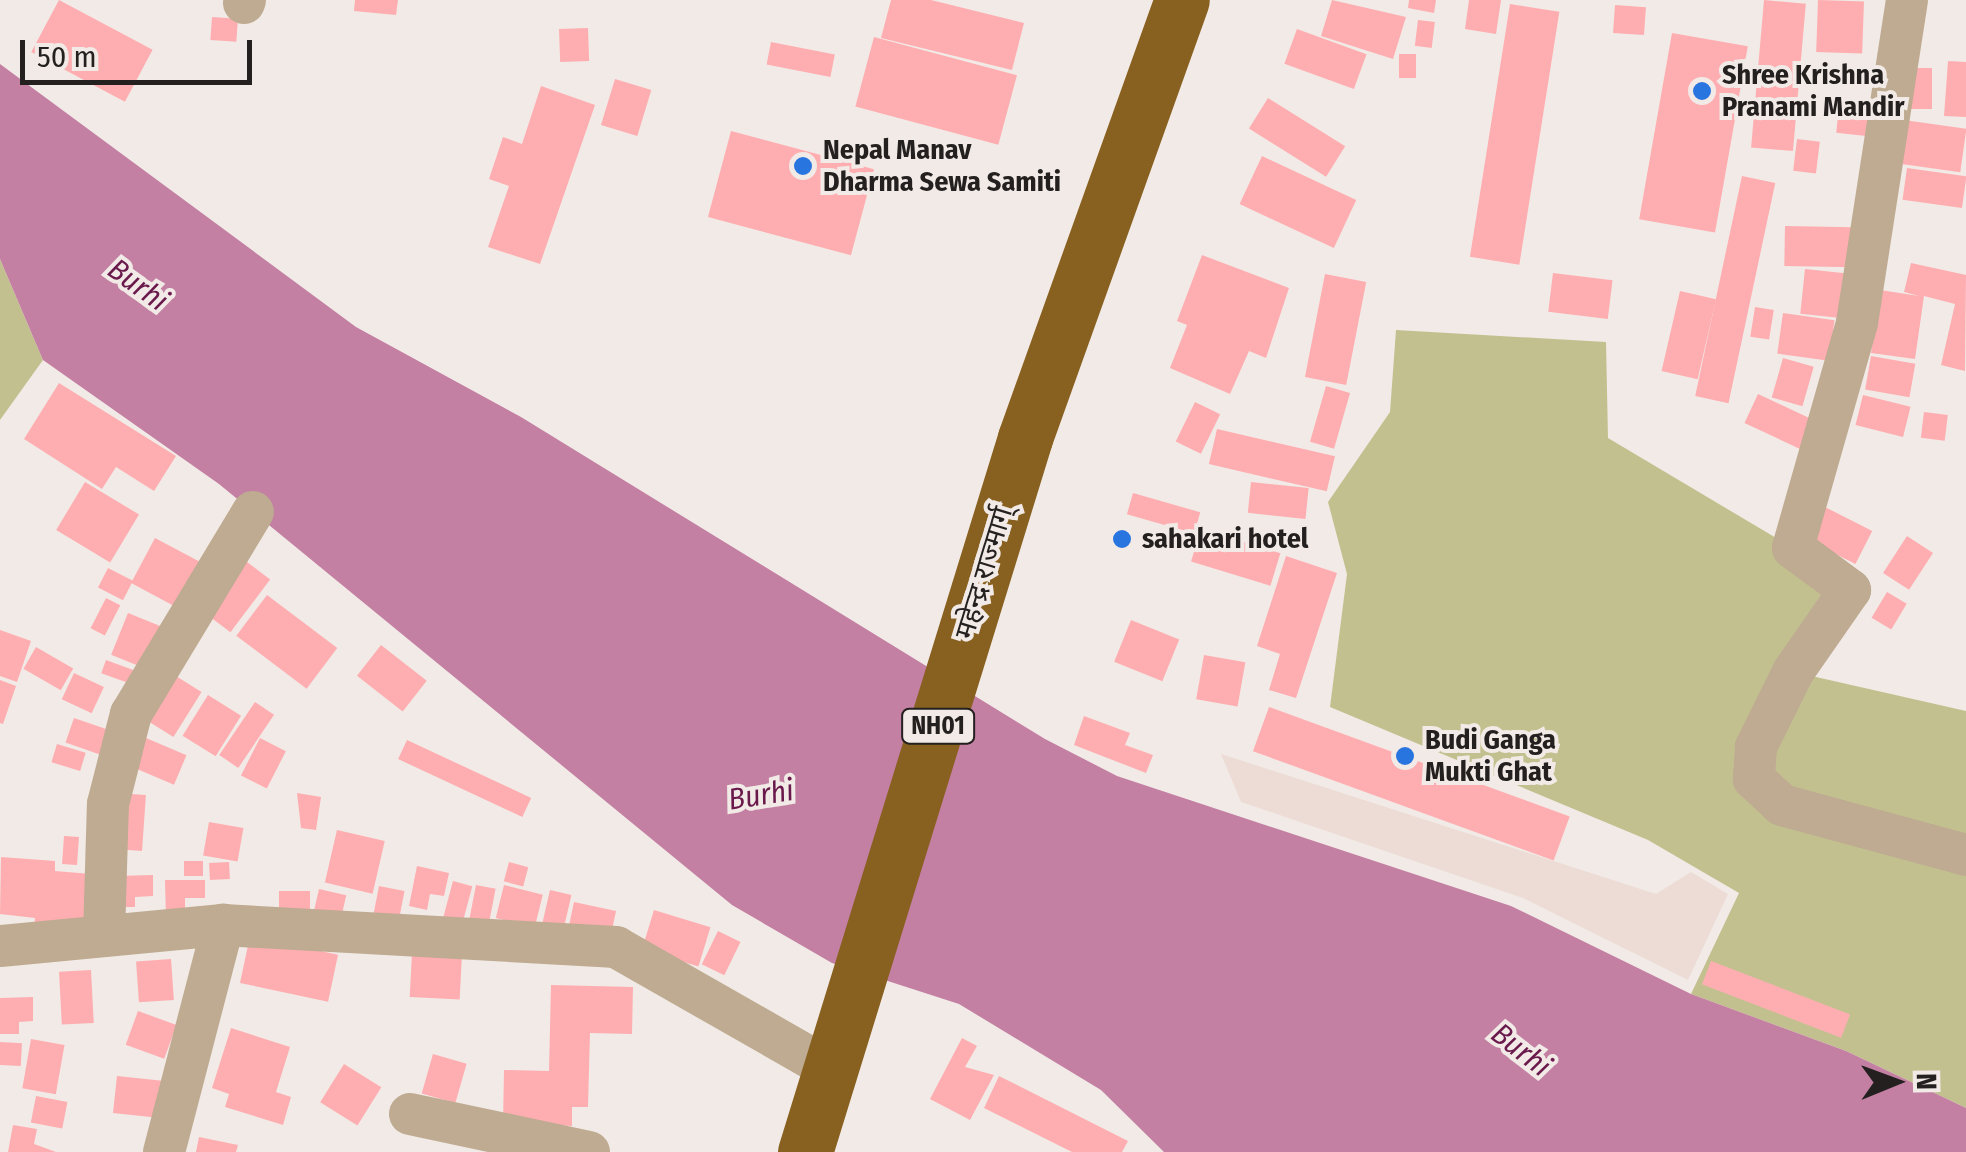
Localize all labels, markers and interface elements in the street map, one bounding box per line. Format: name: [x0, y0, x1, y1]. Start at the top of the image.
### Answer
scale bar: [25, 20, 258, 82]
text: 50 m: [37, 39, 97, 75]
place label: Shree Krishna Pranami Mandir: [1722, 58, 1905, 124]
marker: Shree Krishna Pranami Mandir: [1691, 80, 1713, 102]
place label: Nepal Manav Dharma Sewa Samiti: [823, 133, 1061, 199]
marker: Nepal Manav Dharma Sewa Samiti: [792, 155, 814, 177]
water label: Burhi: [101, 251, 175, 319]
street label: महेन्द्र राज्मार्ग्: [948, 503, 1020, 643]
place label: sahakari hotel: [1142, 522, 1309, 556]
marker: sahakari hotel: [1111, 528, 1133, 550]
road number: NH01: [900, 706, 976, 746]
place label: Budi Ganga Mukti Ghat: [1425, 723, 1556, 789]
marker: Budi Ganga Mukti Ghat: [1394, 745, 1416, 767]
water label: Burhi: [726, 772, 796, 818]
water label: Burhi: [1484, 1016, 1558, 1084]
north arrow: [1846, 1032, 1946, 1132]
text: N: [1910, 1073, 1943, 1090]

